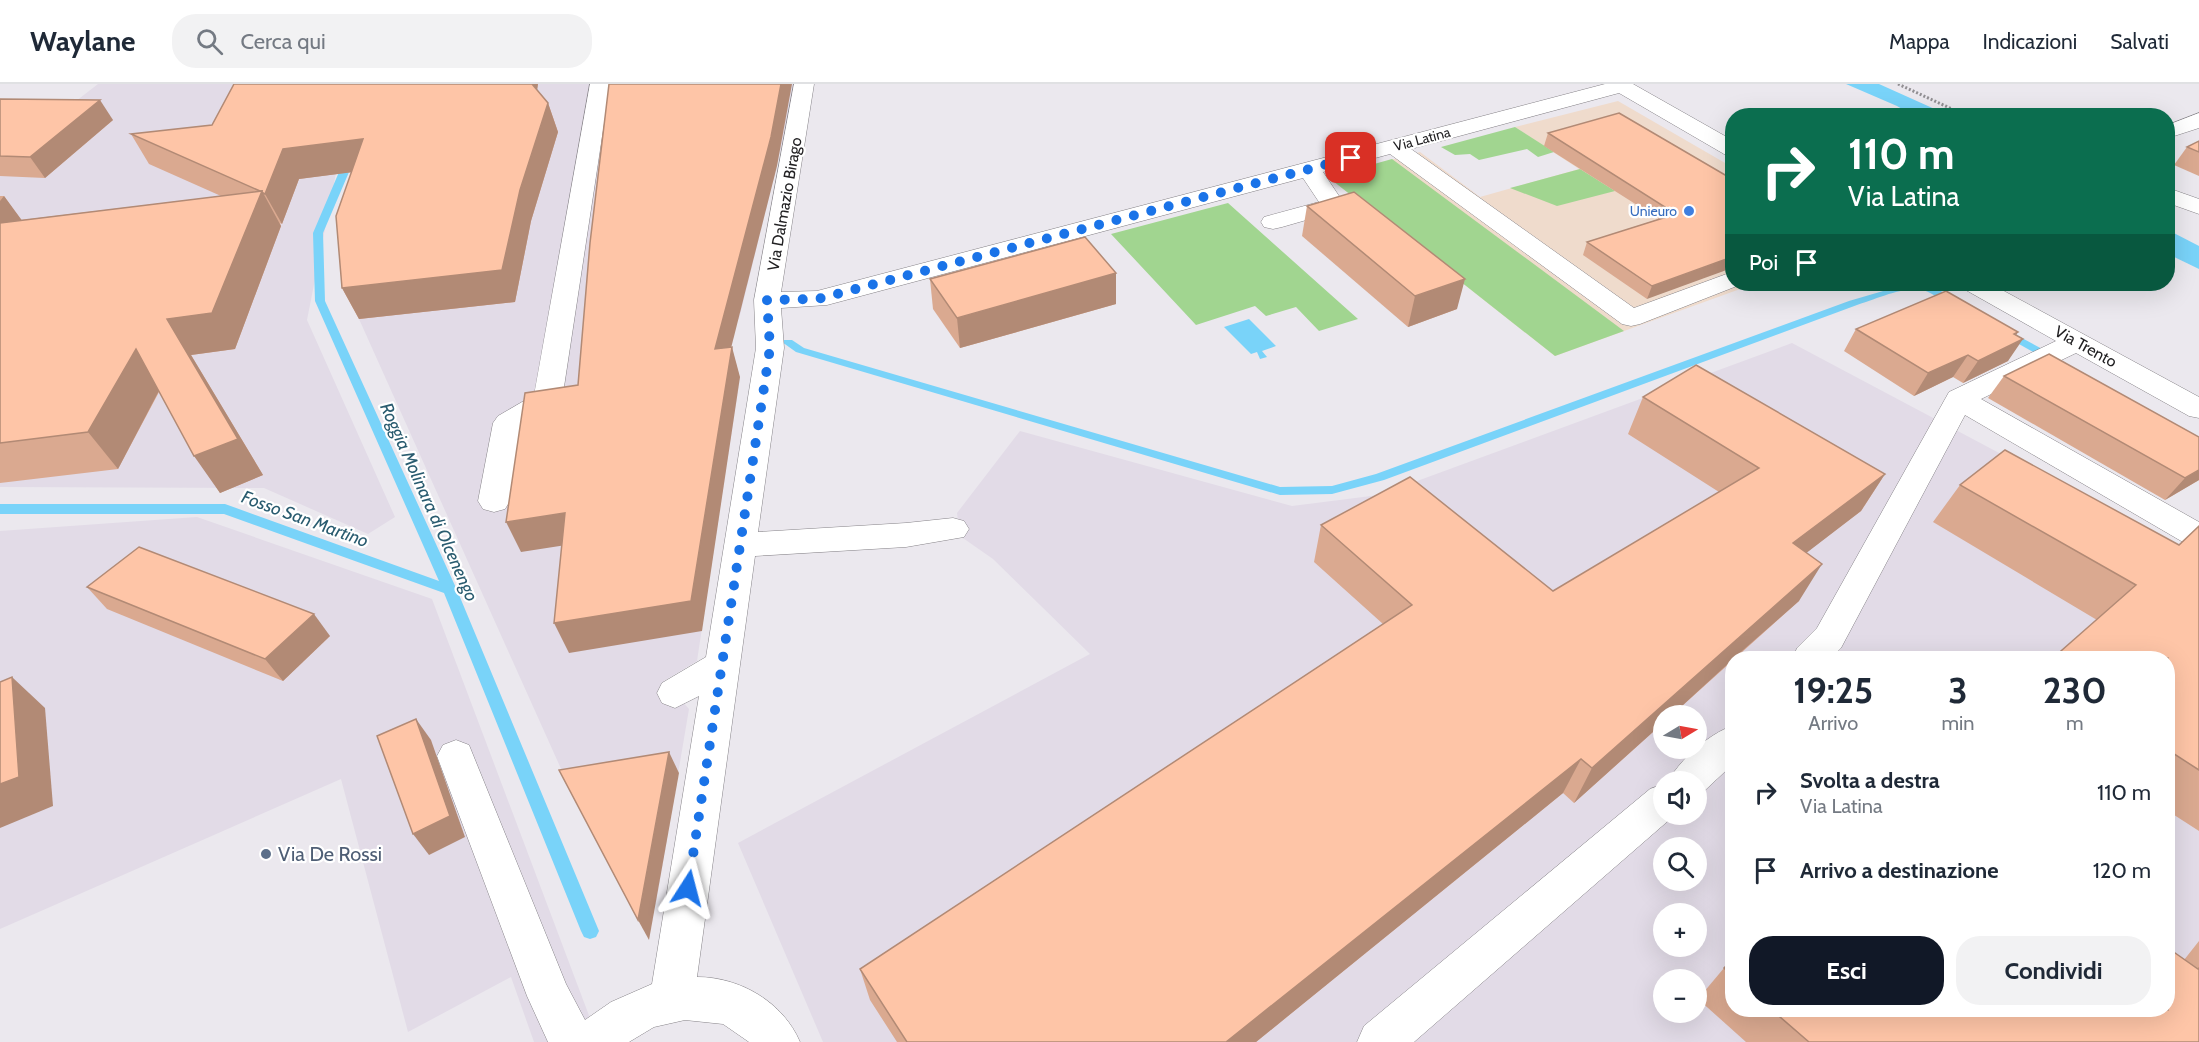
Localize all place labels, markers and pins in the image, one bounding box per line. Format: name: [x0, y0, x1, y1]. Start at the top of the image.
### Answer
pin: [1325, 132, 1376, 183]
place label: Unieuro: [1630, 202, 1677, 220]
marker: Unieuro: [1682, 204, 1696, 218]
place label: Via De Rossi: [278, 842, 382, 866]
marker: Via De Rossi: [259, 847, 273, 861]

